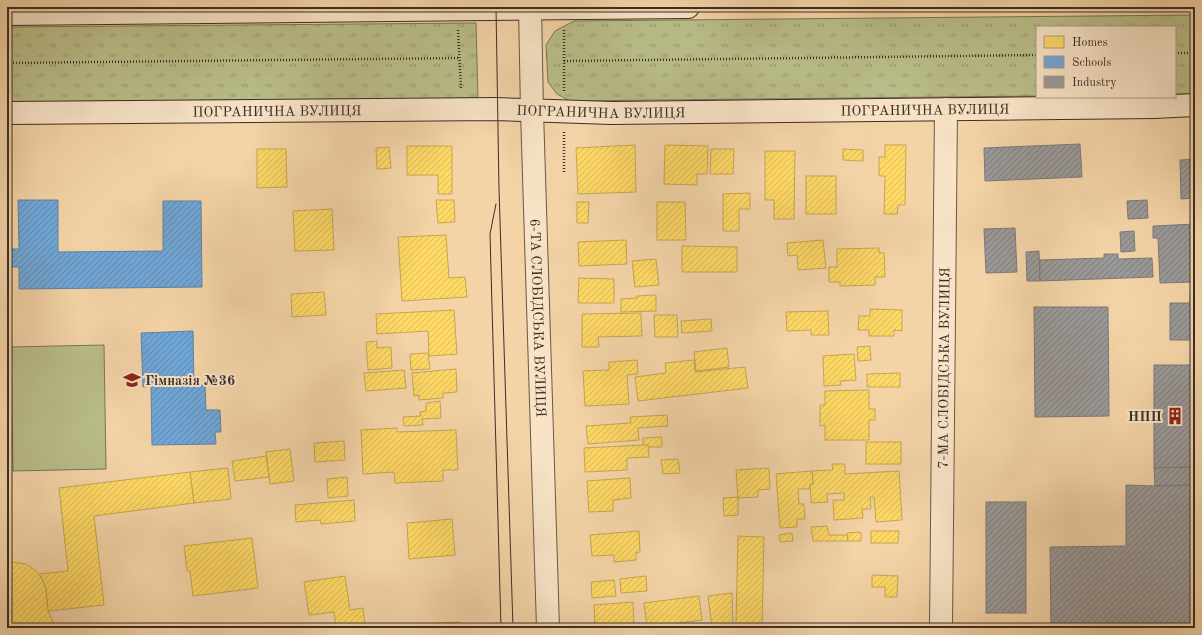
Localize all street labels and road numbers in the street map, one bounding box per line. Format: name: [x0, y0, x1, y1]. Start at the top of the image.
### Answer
street label: ПОГРАНИЧНА ВУЛИЦЯ: [840, 103, 1010, 118]
street label: ПОГРАНИЧНА ВУЛИЦЯ: [192, 104, 362, 119]
street label: ПОГРАНИЧНА ВУЛИЦЯ: [516, 104, 686, 121]
street label: 6-ТА СЛОБІДСЬКА ВУЛИЦЯ: [527, 218, 547, 417]
street label: 7-МА СЛОБІДСЬКА ВУЛИЦЯ: [937, 267, 952, 469]

